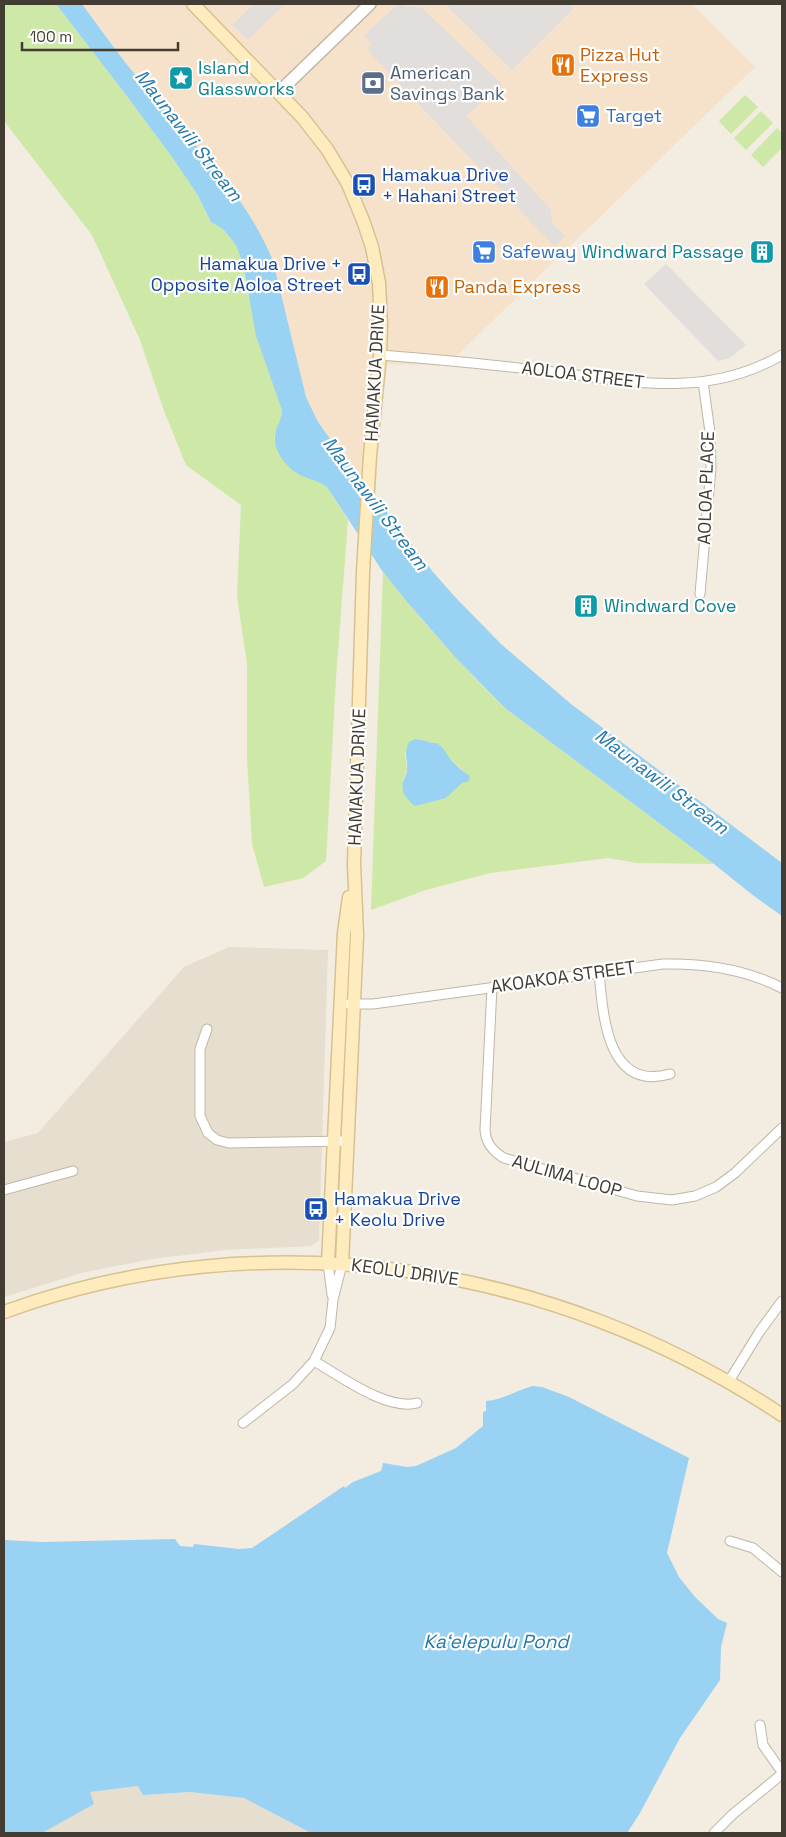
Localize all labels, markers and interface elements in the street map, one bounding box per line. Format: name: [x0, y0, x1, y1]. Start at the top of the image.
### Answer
scale bar: [22, 20, 179, 52]
text: 100 m: [30, 27, 72, 46]
place label: Pizza Hut Express: [580, 43, 660, 87]
restaurant icon: Pizza Hut Express: [550, 52, 576, 78]
place label: Island Glassworks: [198, 56, 294, 100]
place label: American Savings Bank: [390, 61, 505, 105]
water label: Maunawili Stream: [129, 64, 248, 207]
place icon: Island Glassworks: [168, 65, 194, 91]
bank icon: American Savings Bank: [360, 70, 386, 96]
supermarket icon: Target: [575, 103, 601, 129]
place label: Target: [606, 104, 662, 127]
place label: Hamakua Drive + Hahani Street: [382, 163, 516, 207]
bus stop icon: Hamakua Drive + Hahani Street: [351, 172, 377, 198]
supermarket icon: Safeway: [471, 239, 497, 265]
building icon: Windward Passage: [749, 239, 775, 265]
place label: Safeway: [502, 240, 576, 263]
place label: Windward Passage: [582, 240, 744, 263]
place label: Hamakua Drive + Opposite Aoloa Street: [151, 252, 342, 296]
bus stop icon: Hamakua Drive + Opposite Aoloa Street: [346, 261, 372, 287]
restaurant icon: Panda Express: [424, 274, 450, 300]
place label: Panda Express: [454, 275, 581, 298]
street label: HAMAKUA DRIVE: [359, 304, 390, 442]
street label: AOLOA STREET: [520, 356, 646, 393]
street label: AOLOA PLACE: [692, 431, 719, 545]
water label: Maunawili Stream: [317, 432, 434, 576]
building icon: Windward Cove: [573, 593, 599, 619]
place label: Windward Cove: [604, 594, 736, 617]
street label: HAMAKUA DRIVE: [343, 708, 370, 846]
water label: Maunawili Stream: [590, 723, 734, 840]
street label: AKOAKOA STREET: [489, 955, 637, 998]
street label: AULIMA LOOP: [510, 1149, 625, 1202]
place label: Hamakua Drive + Keolu Drive: [334, 1187, 461, 1231]
bus stop icon: Hamakua Drive + Keolu Drive: [303, 1196, 329, 1222]
street label: KEOLU DRIVE: [350, 1253, 460, 1290]
water label: Kaʻelepulu Pond: [423, 1629, 570, 1654]

